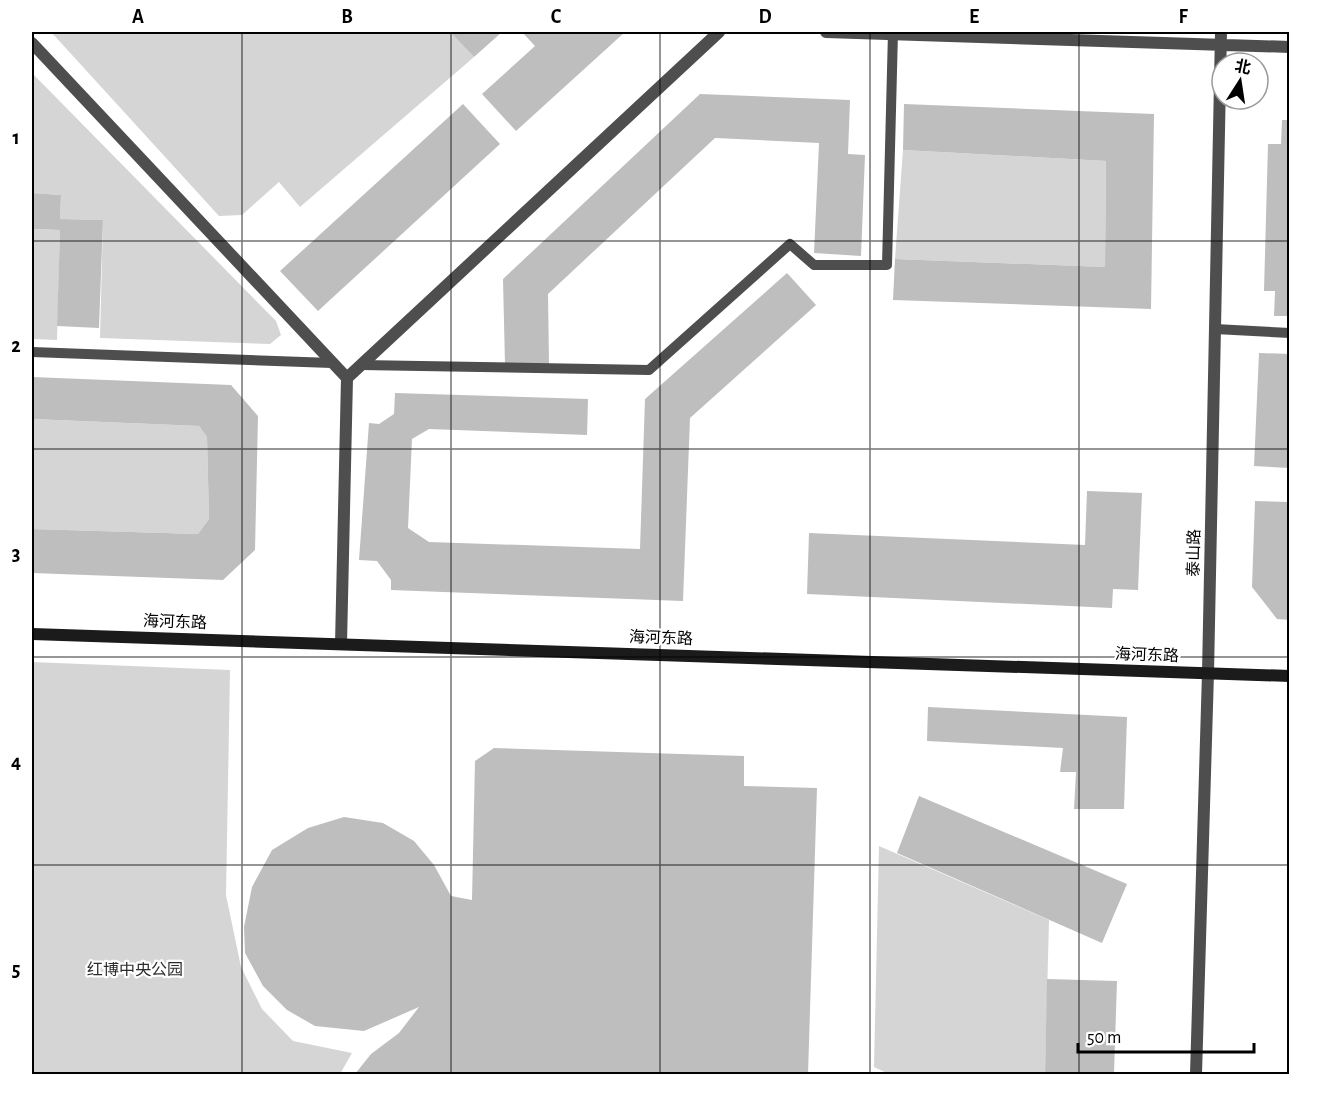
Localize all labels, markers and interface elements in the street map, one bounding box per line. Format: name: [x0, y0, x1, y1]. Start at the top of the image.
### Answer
text: A: [132, 7, 144, 27]
text: B: [341, 7, 353, 27]
text: C: [551, 7, 562, 27]
text: D: [758, 7, 772, 27]
text: E: [969, 7, 979, 27]
text: F: [1178, 7, 1188, 27]
north arrow: [1210, 51, 1270, 111]
text: 北: [1233, 57, 1253, 77]
text: 1: [12, 128, 20, 148]
text: 2: [11, 336, 21, 356]
street label: 泰山路: [1185, 529, 1202, 577]
text: 3: [12, 544, 20, 564]
street label: 海河东路: [143, 612, 207, 631]
street label: 海河东路: [629, 628, 693, 647]
street label: 海河东路: [1115, 645, 1179, 664]
text: 4: [11, 752, 21, 772]
text: 5: [12, 960, 20, 980]
park label: 红博中央公园: [87, 961, 183, 978]
scale bar: [1078, 1016, 1254, 1054]
text: 50 m: [1087, 1029, 1121, 1047]

